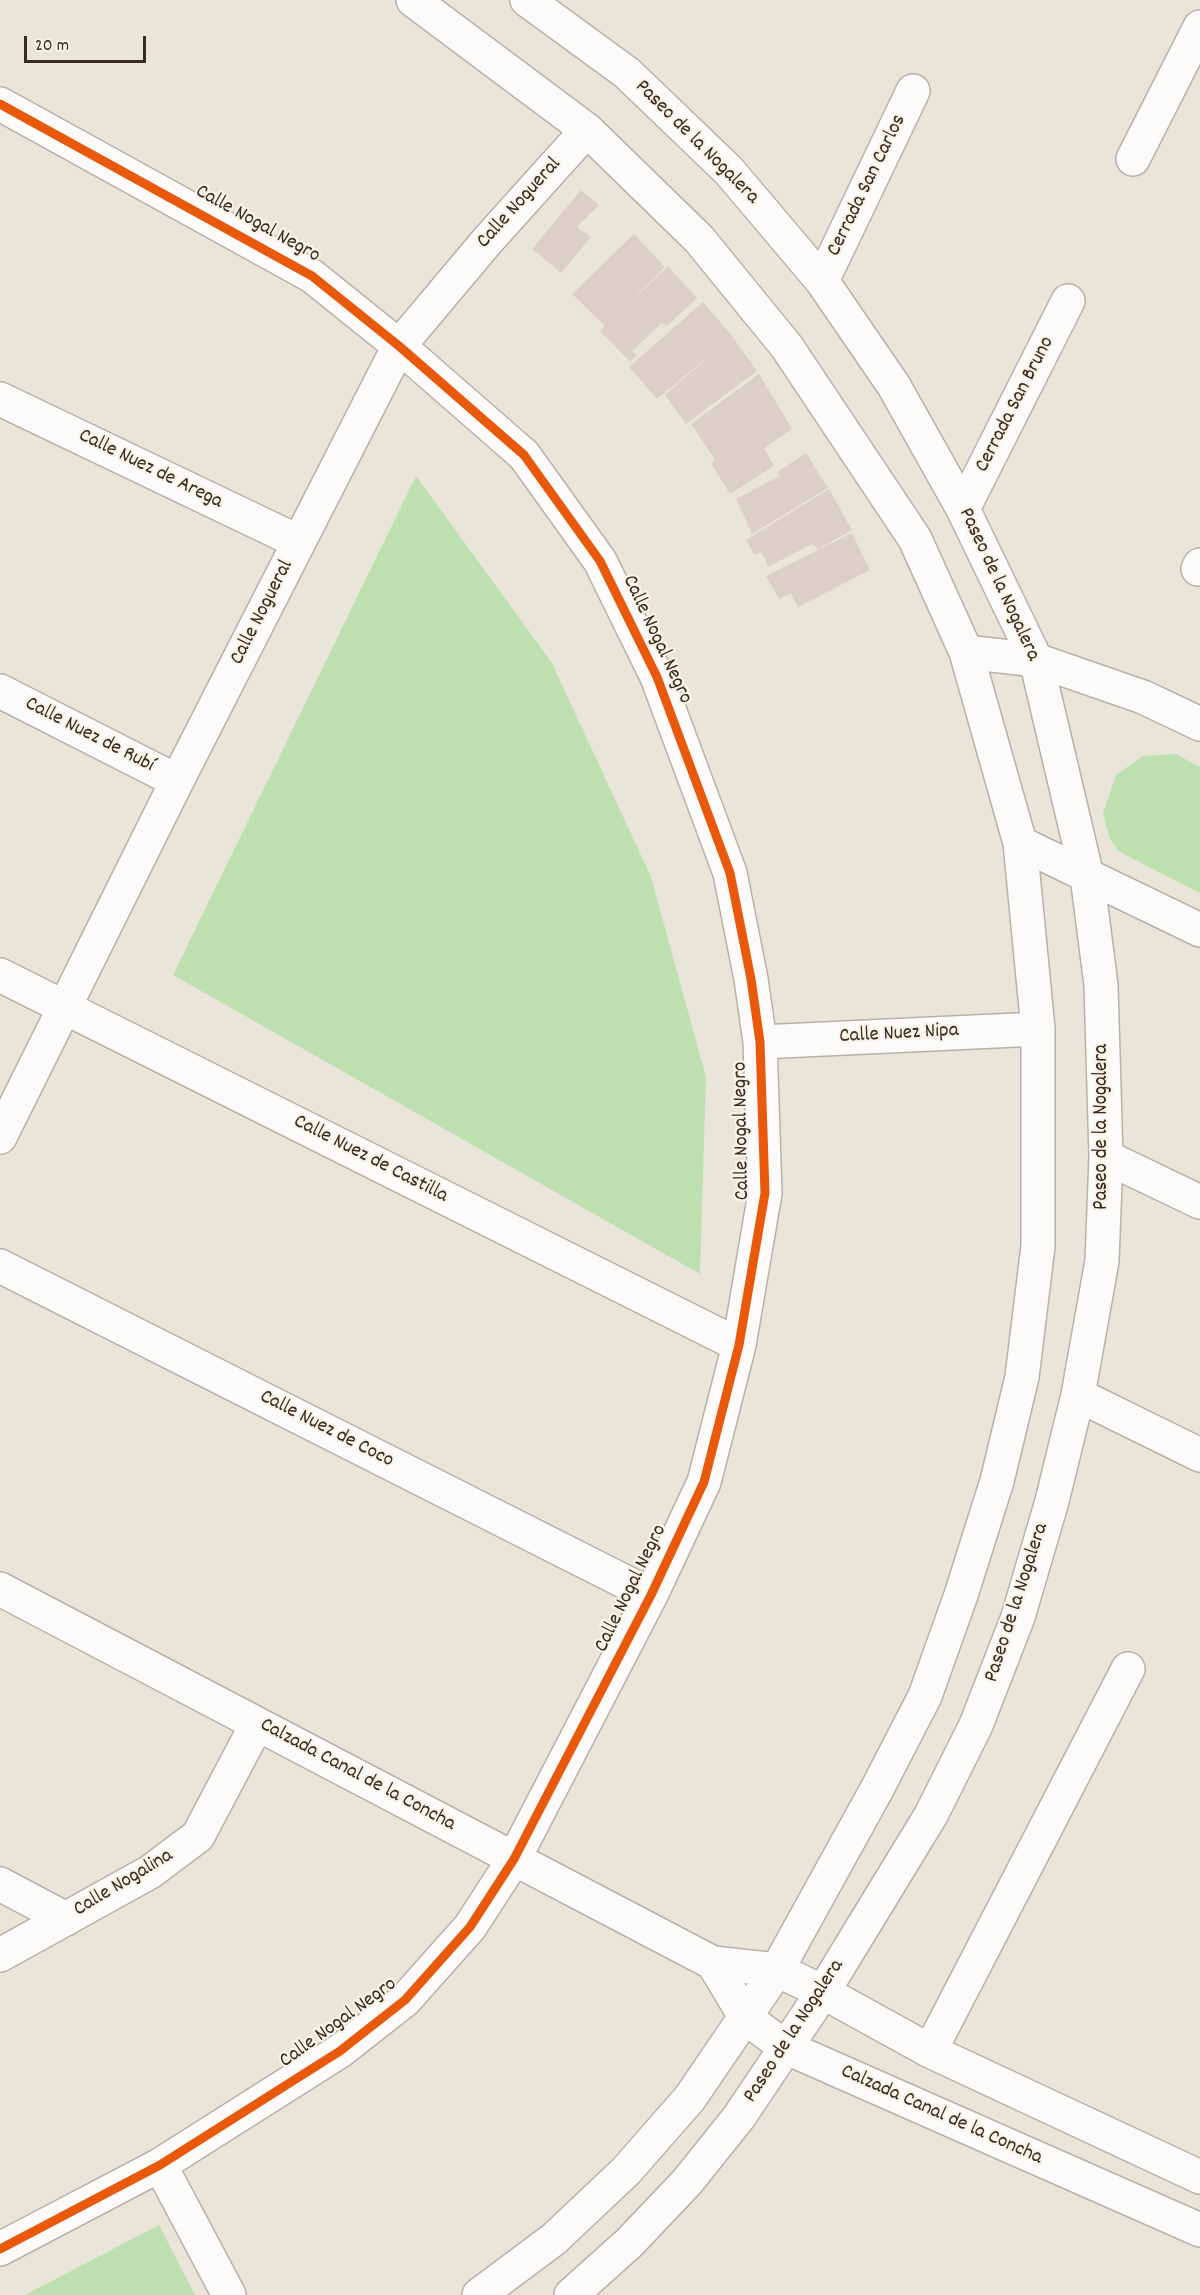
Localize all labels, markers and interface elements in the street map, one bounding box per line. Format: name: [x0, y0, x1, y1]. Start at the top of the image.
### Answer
scale bar: [27, 24, 148, 62]
text: 20 m: [35, 34, 69, 59]
street label: Paseo de la Nogalera: [628, 75, 764, 211]
street label: Cerrada San Carlos: [823, 111, 913, 261]
street label: Calle Nogueral: [472, 153, 568, 255]
street label: Calle Nogal Negro: [190, 180, 324, 270]
street label: Cerrada San Bruno: [971, 333, 1061, 477]
street label: Calle Nuez de Arega: [74, 424, 226, 516]
street label: Paseo de la Nogalera: [952, 505, 1044, 665]
street label: Calle Nogueral: [226, 556, 300, 670]
street label: Calle Nogal Negro: [615, 572, 697, 708]
street label: Calle Nuez de Rubí: [20, 693, 158, 779]
street label: Calle Nuez Nipa: [839, 1019, 959, 1051]
street label: Paseo de la Nogalera: [1090, 1044, 1116, 1210]
street label: Calle Nogal Negro: [729, 1061, 757, 1201]
street label: Calle Nuez de Castilla: [288, 1110, 452, 1210]
street label: Calle Nuez de Coco: [255, 1385, 397, 1475]
street label: Paseo de la Nogalera: [980, 1520, 1056, 1686]
street label: Calle Nogal Negro: [590, 1521, 674, 1657]
street label: Calzada Canal de la Concha: [255, 1714, 459, 1838]
street label: Calle Nogalina: [70, 1845, 178, 1923]
street label: Paseo de la Nogalera: [739, 1956, 851, 2108]
street label: Calle Nogal Negro: [275, 1973, 403, 2075]
street label: Calzada Canal de la Concha: [836, 2060, 1046, 2172]

